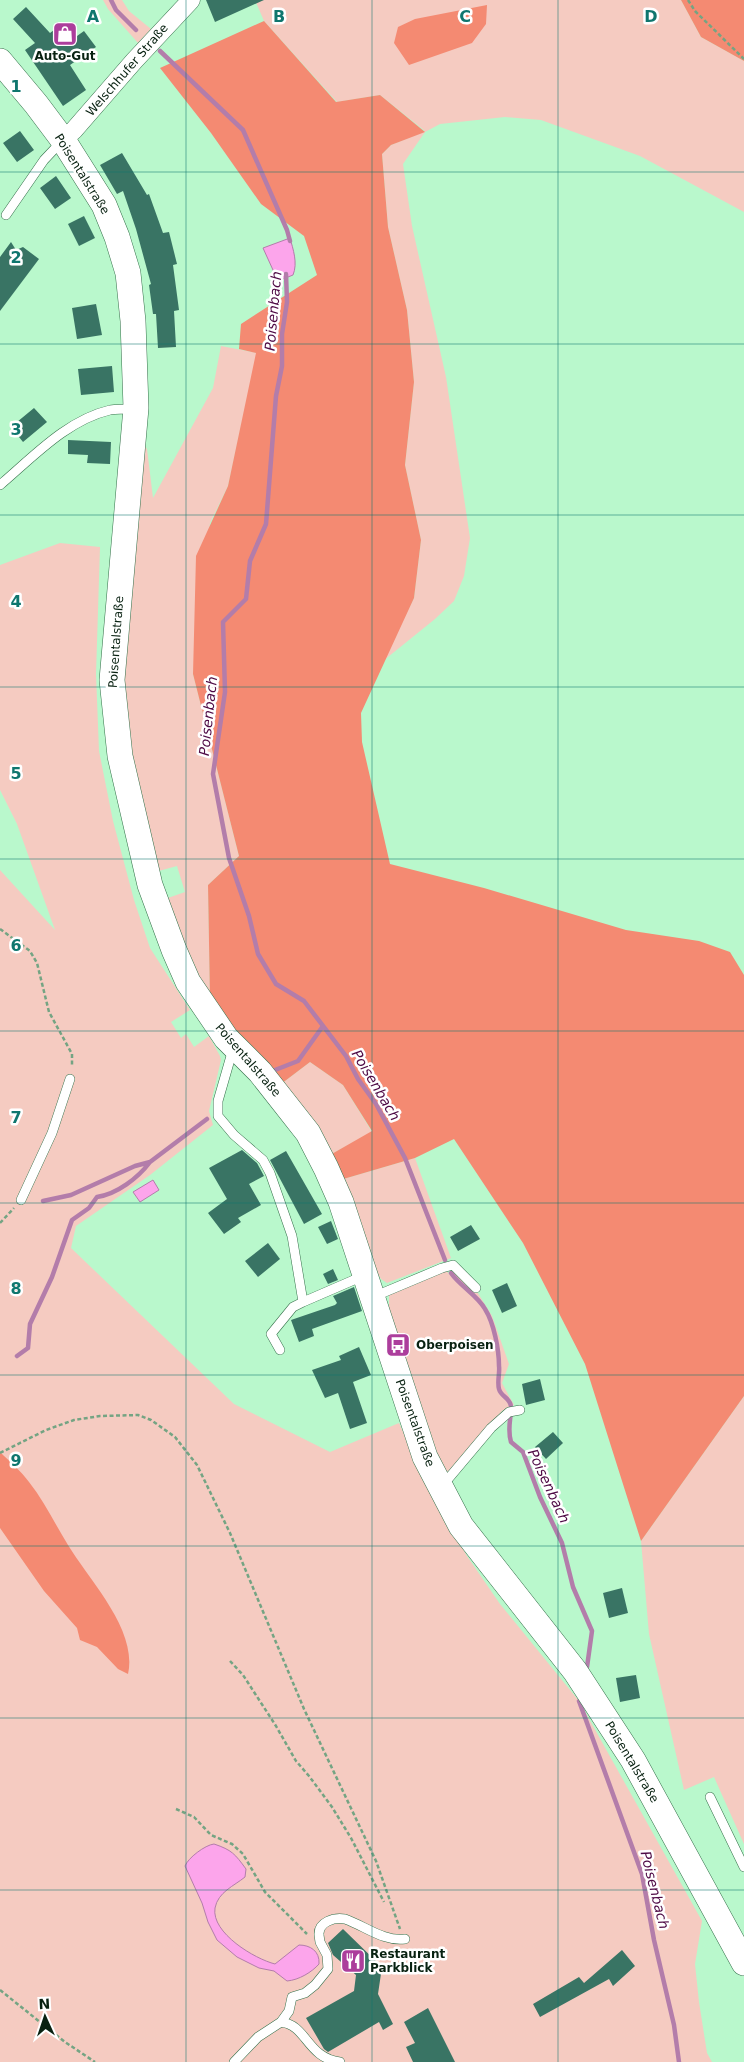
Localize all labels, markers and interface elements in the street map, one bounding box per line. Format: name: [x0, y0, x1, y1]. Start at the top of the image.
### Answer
text: A: [87, 7, 100, 26]
text: B: [273, 7, 285, 26]
text: C: [459, 7, 471, 26]
text: D: [644, 7, 658, 26]
shop icon: Auto-Gut: [52, 21, 78, 47]
street label: Welschhufer Straße: [83, 21, 171, 119]
place label: Auto-Gut: [35, 49, 96, 63]
text: 1: [10, 77, 22, 96]
street label: Poisentalstraße: [52, 131, 112, 217]
text: 2: [10, 248, 22, 267]
water label: Poisenbach: [262, 271, 284, 351]
text: 3: [10, 420, 22, 439]
text: 4: [10, 592, 22, 611]
street label: Poisentalstraße: [106, 595, 126, 689]
water label: Poisenbach: [196, 676, 220, 756]
text: 5: [10, 764, 22, 783]
text: 6: [10, 936, 22, 955]
street label: Poisentalstraße: [212, 1021, 284, 1099]
water label: Poisenbach: [349, 1047, 403, 1123]
text: 7: [10, 1108, 22, 1127]
text: 8: [10, 1279, 22, 1298]
bus stop icon: Oberpoisen: [385, 1332, 411, 1358]
place label: Oberpoisen: [416, 1338, 494, 1352]
street label: Poisentalstraße: [393, 1377, 437, 1469]
water label: Poisenbach: [525, 1446, 573, 1526]
text: 9: [10, 1451, 22, 1470]
street label: Poisentalstraße: [602, 1719, 662, 1805]
water label: Poisenbach: [638, 1849, 672, 1931]
place label: Restaurant Parkblick: [370, 1947, 445, 1975]
restaurant icon: Restaurant Parkblick: [340, 1948, 366, 1974]
north arrow: [20, 1992, 70, 2042]
text: N: [38, 1996, 51, 2012]

